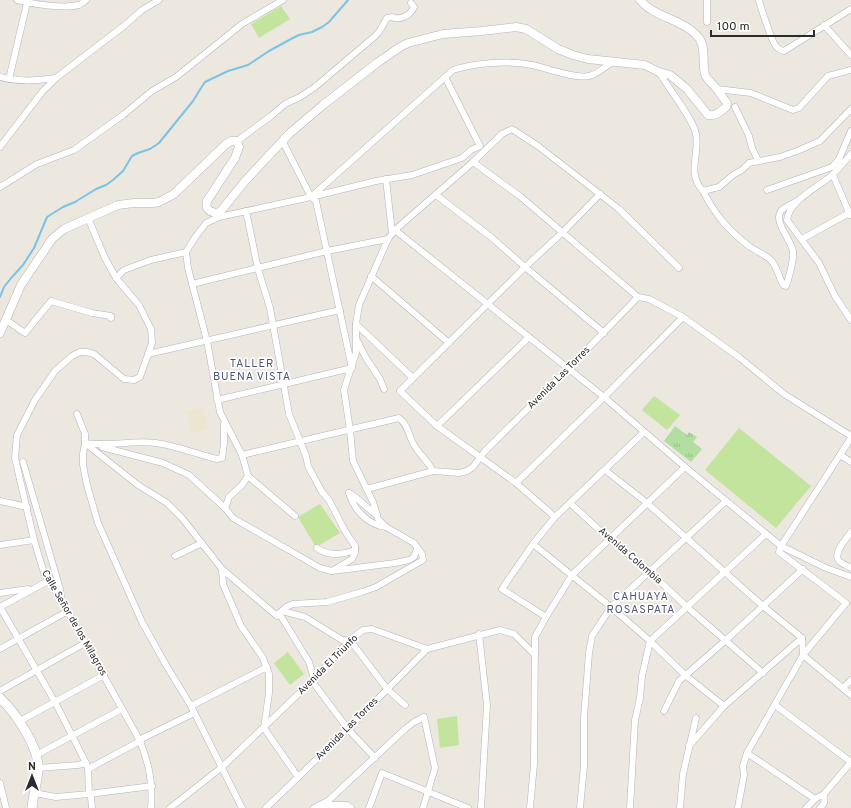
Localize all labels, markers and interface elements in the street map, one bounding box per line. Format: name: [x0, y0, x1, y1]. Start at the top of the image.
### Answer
scale bar: [711, 12, 814, 38]
text: 100 m: [717, 19, 750, 35]
street label: Avenida Las Torres: [525, 344, 593, 412]
district label: TALLER BUENA VISTA: [213, 357, 291, 384]
street label: Avenida Colombia: [595, 525, 665, 587]
street label: Calle Señor de los Milagros: [38, 568, 110, 678]
district label: CAHUAYA ROSASPATA: [606, 590, 676, 617]
street label: Avenida El Triunfo: [295, 632, 361, 698]
street label: Avenida Las Torres: [313, 695, 381, 763]
north arrow: [12, 756, 52, 796]
text: N: [28, 760, 36, 774]

